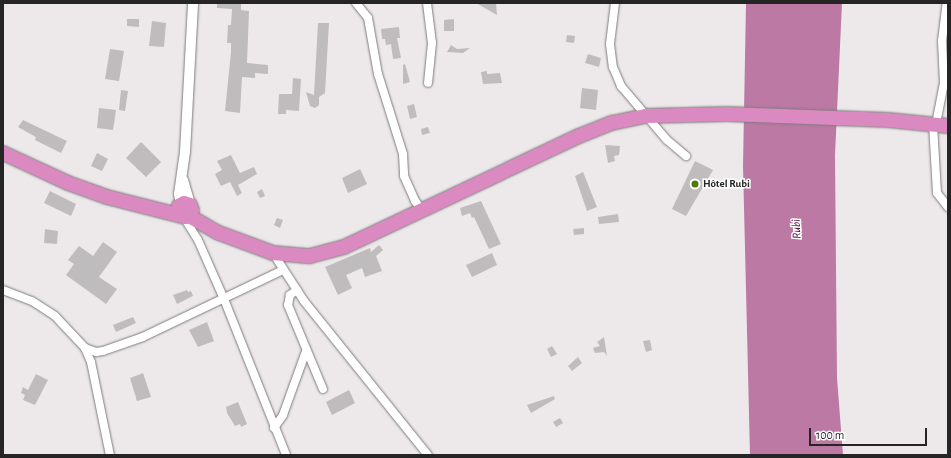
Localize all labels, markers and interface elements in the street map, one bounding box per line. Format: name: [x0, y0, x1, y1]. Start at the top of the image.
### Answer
place label: Hôtel Rubi: [703, 177, 750, 191]
marker: Hôtel Rubi: [690, 179, 700, 189]
water label: Rubi: [789, 219, 805, 239]
scale bar: [811, 420, 929, 446]
text: 100 m: [816, 429, 844, 441]

